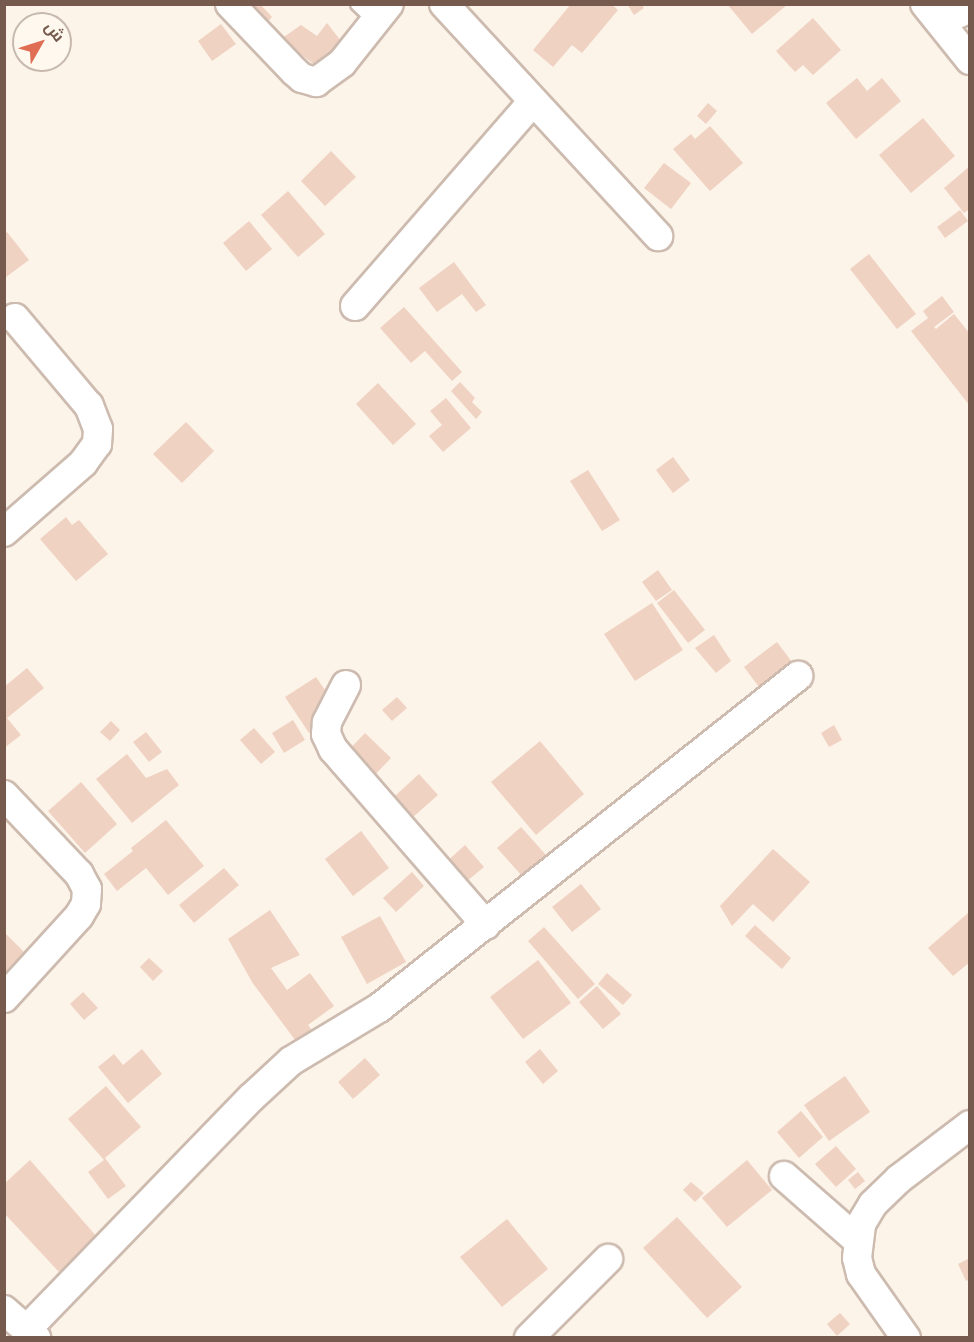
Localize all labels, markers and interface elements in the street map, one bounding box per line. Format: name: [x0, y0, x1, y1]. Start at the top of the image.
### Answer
north arrow: [12, 12, 72, 72]
text: ش: [41, 18, 69, 46]

